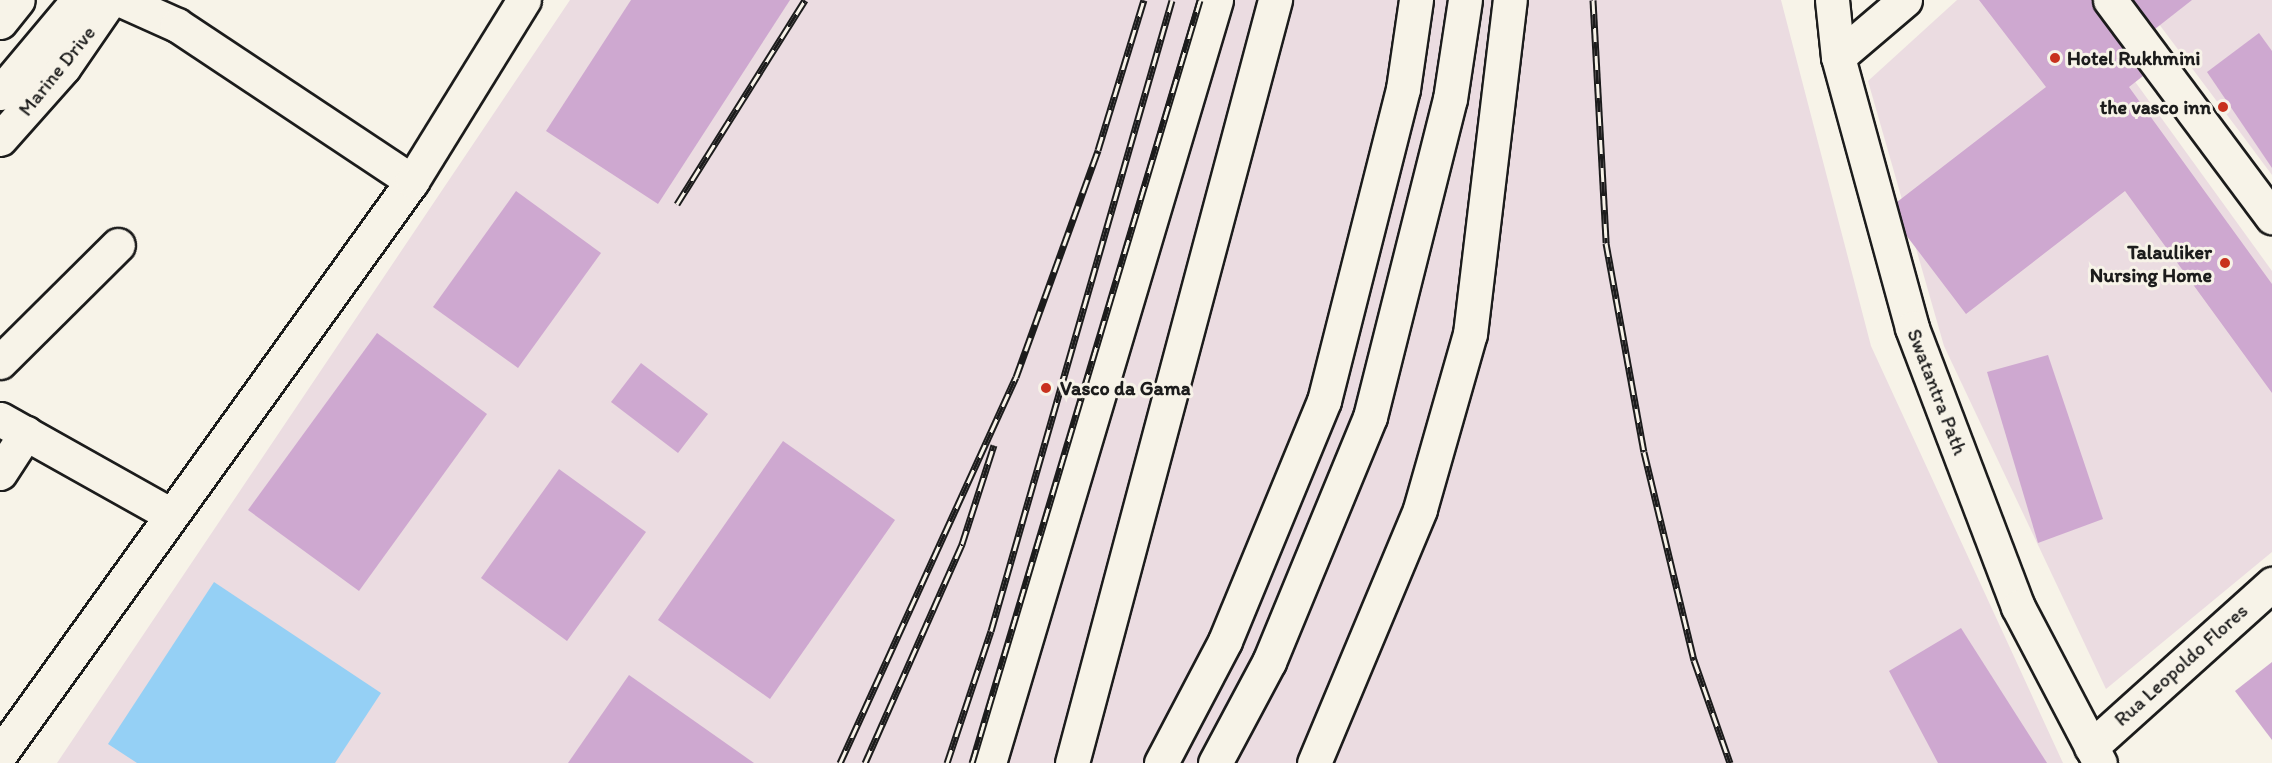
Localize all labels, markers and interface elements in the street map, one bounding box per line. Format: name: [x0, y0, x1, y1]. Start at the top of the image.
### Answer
street label: Marine Drive: [13, 21, 101, 121]
place label: Hotel Rukhmini: [2067, 46, 2200, 70]
marker: Hotel Rukhmini: [2048, 51, 2062, 65]
place label: the vasco inn: [2100, 95, 2211, 119]
marker: the vasco inn: [2216, 100, 2230, 114]
place label: Talauliker Nursing Home: [2089, 240, 2212, 287]
marker: Talauliker Nursing Home: [2216, 254, 2234, 272]
street label: Swatantra Path: [1902, 326, 1972, 458]
place label: Vasco da Gama: [1060, 376, 1191, 400]
marker: Vasco da Gama: [1037, 379, 1055, 397]
street label: Rua Leopoldo Flores: [2109, 599, 2253, 731]

